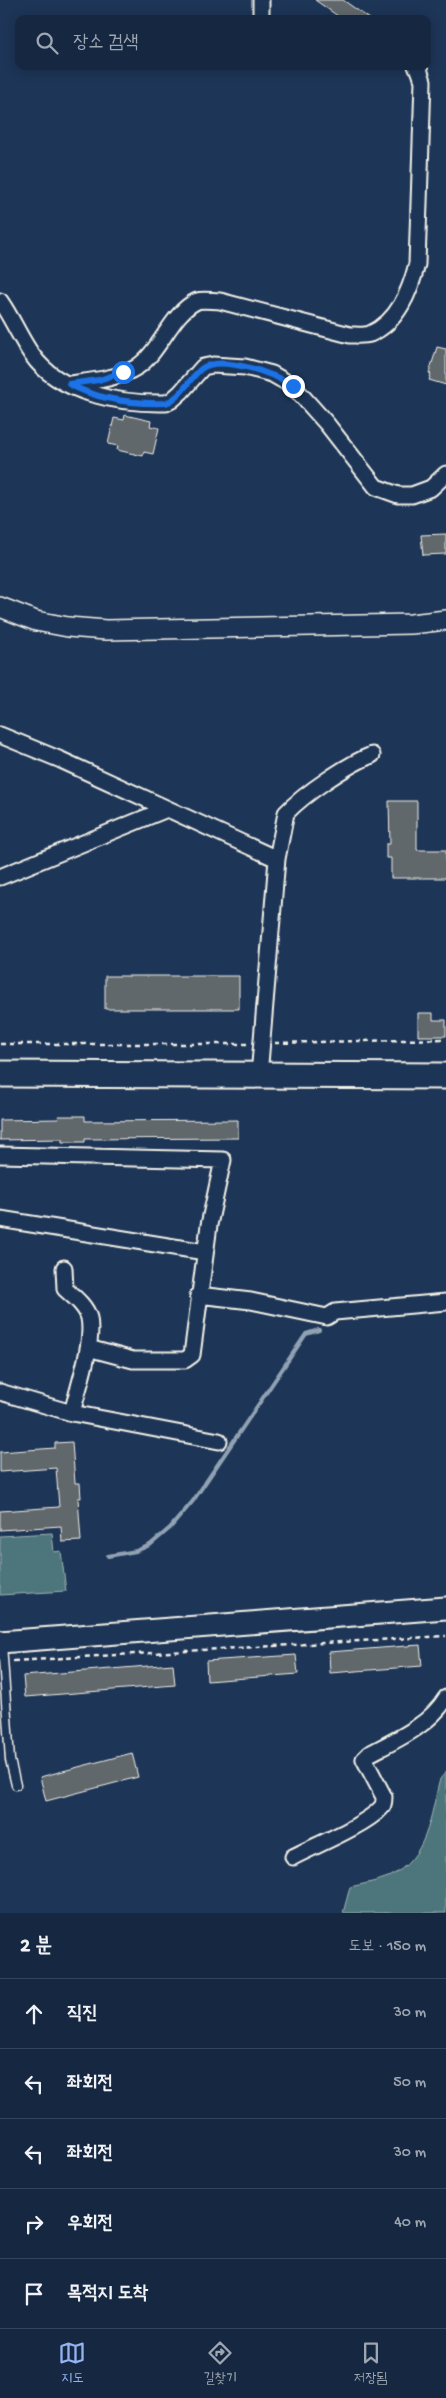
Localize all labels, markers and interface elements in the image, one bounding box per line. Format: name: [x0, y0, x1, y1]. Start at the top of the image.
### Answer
search box: [15, 15, 431, 70]
icon: search: [33, 29, 61, 57]
text: 장소 검색: [73, 32, 139, 55]
route start: [112, 361, 135, 384]
route end: [282, 375, 305, 398]
text: 2 분: [20, 1935, 52, 1960]
text: 도보 · 150 m: [349, 1938, 426, 1957]
icon: ahead: [20, 2000, 48, 2028]
text: 직진: [67, 2003, 98, 2026]
text: 30 m: [393, 2004, 426, 2023]
icon: left: [20, 2070, 48, 2098]
text: 좌회전: [67, 2073, 113, 2096]
text: 50 m: [393, 2074, 426, 2093]
icon: left: [20, 2140, 48, 2168]
text: 좌회전: [67, 2143, 113, 2166]
text: 30 m: [393, 2144, 426, 2163]
icon: right: [20, 2210, 48, 2238]
text: 우회전: [67, 2213, 113, 2236]
text: 40 m: [394, 2214, 426, 2233]
icon: arrive: [20, 2280, 48, 2308]
text: 목적지 도착: [67, 2283, 148, 2306]
tab: 지도: [58, 2339, 86, 2388]
tab: 길찾기: [203, 2339, 237, 2388]
tab: 저장됨: [354, 2339, 388, 2388]

